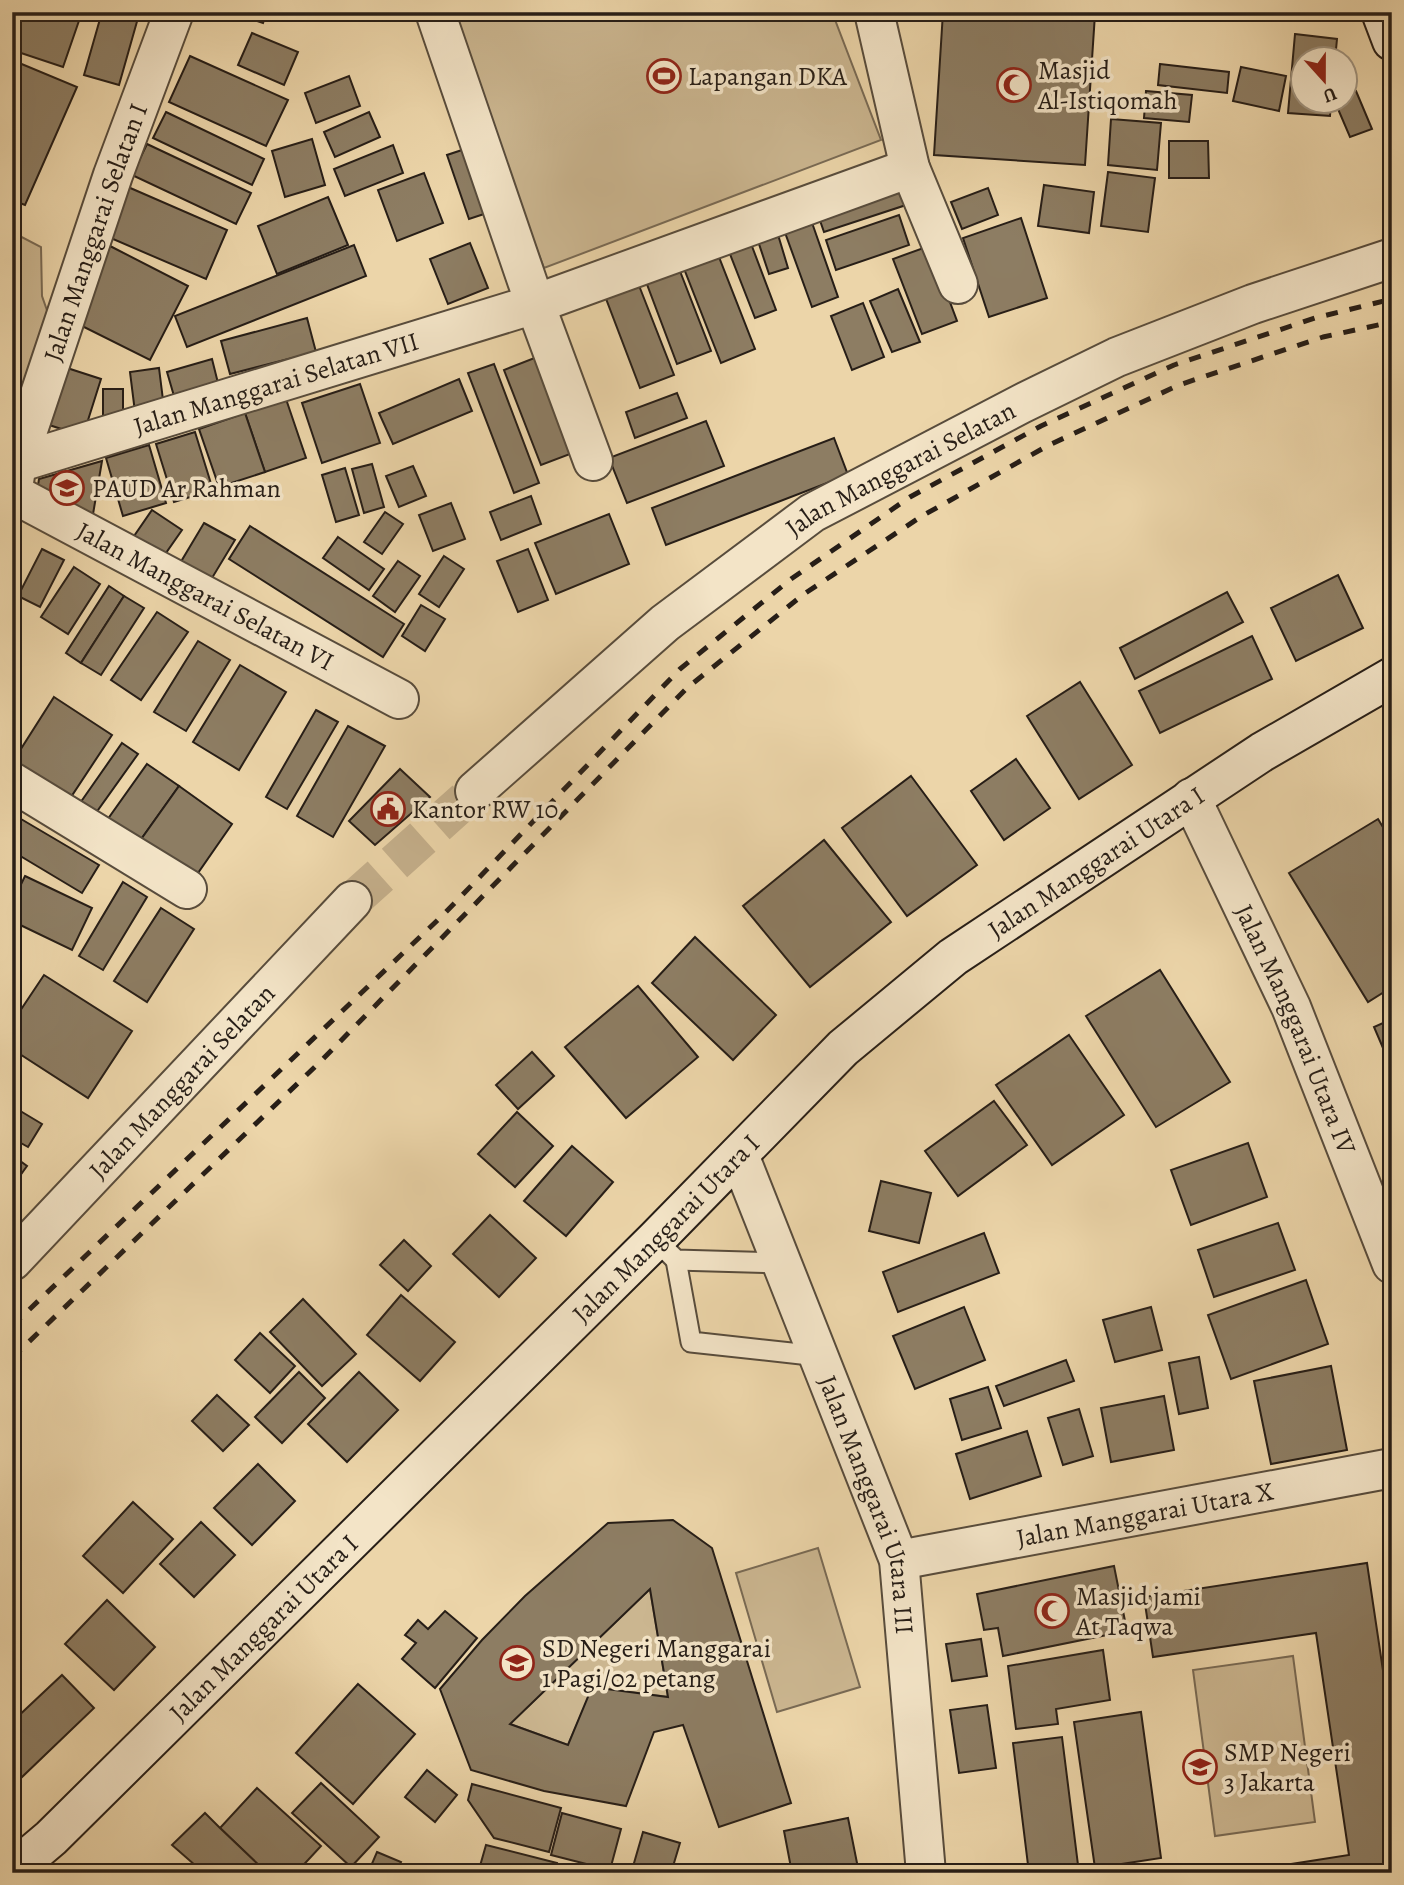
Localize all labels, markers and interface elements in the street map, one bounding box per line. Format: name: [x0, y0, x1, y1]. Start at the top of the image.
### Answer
north arrow: [1288, 46, 1358, 116]
place label: Masjid Al-Istiqomah: [1037, 53, 1177, 118]
sports icon: Lapangan DKA: [645, 57, 683, 95]
place label: Lapangan DKA: [688, 59, 848, 94]
mosque icon: Masjid Al-Istiqomah: [995, 66, 1033, 104]
text: U: [1319, 81, 1340, 109]
street label: Jalan Manggarai Selatan I: [35, 98, 156, 366]
street label: Jalan Manggarai Selatan VII: [129, 324, 423, 444]
street label: Jalan Manggarai Selatan: [778, 393, 1022, 545]
school or university icon: PAUD Ar Rahman: [48, 469, 86, 507]
place label: PAUD Ar Rahman: [92, 471, 281, 506]
street label: Jalan Manggarai Selatan VI: [70, 513, 340, 679]
street label: Jalan Manggarai Utara I: [981, 778, 1211, 947]
public building icon: Kantor RW 10: [369, 790, 407, 828]
place label: Kantor RW 10: [412, 792, 558, 827]
street label: Jalan Manggarai Utara IV: [1226, 899, 1364, 1160]
street label: Jalan Manggarai Selatan: [81, 977, 283, 1187]
street label: Jalan Manggarai Utara I: [565, 1126, 767, 1331]
street label: Jalan Manggarai Utara III: [810, 1370, 922, 1636]
street label: Jalan Manggarai Utara X: [1014, 1474, 1276, 1556]
street label: Jalan Manggarai Utara I: [162, 1527, 366, 1729]
place label: Masjid jami At Taqwa: [1075, 1579, 1201, 1644]
mosque icon: Masjid jami At Taqwa: [1033, 1592, 1071, 1630]
place label: SD Negeri Manggarai 1 Pagi/02 petang: [542, 1631, 771, 1696]
school or university icon: SD Negeri Manggarai 1 Pagi/02 petang: [498, 1644, 536, 1682]
place label: SMP Negeri 3 Jakarta: [1224, 1735, 1351, 1800]
school or university icon: SMP Negeri 3 Jakarta: [1181, 1748, 1219, 1786]

